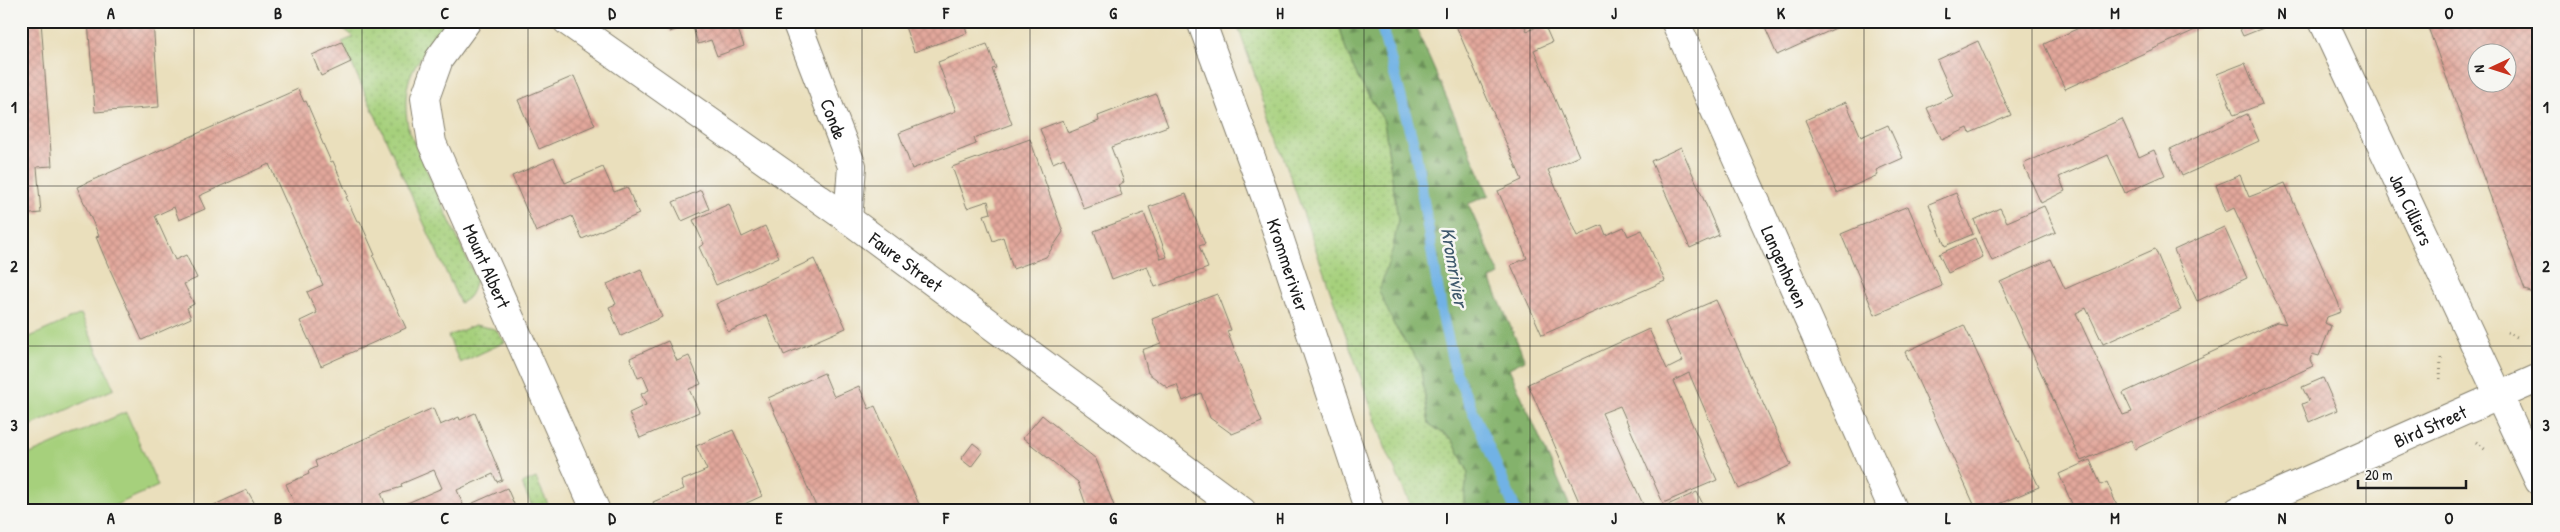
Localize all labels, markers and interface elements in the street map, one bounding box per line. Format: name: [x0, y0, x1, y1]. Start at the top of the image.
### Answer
text: A: [107, 2, 115, 24]
text: B: [274, 2, 282, 24]
text: C: [441, 2, 450, 24]
text: D: [608, 2, 616, 24]
text: E: [775, 2, 783, 24]
text: F: [942, 2, 950, 24]
text: G: [1109, 2, 1117, 24]
text: H: [1276, 2, 1284, 24]
text: I: [1445, 2, 1449, 24]
text: J: [1611, 2, 1617, 24]
text: K: [1777, 2, 1786, 24]
text: L: [1945, 2, 1951, 24]
text: M: [2110, 2, 2120, 24]
text: N: [2278, 2, 2287, 24]
text: O: [2445, 2, 2454, 24]
north arrow: [2468, 42, 2518, 92]
text: N: [2469, 64, 2488, 73]
street label: Conde: [814, 95, 854, 143]
text: 1: [11, 96, 17, 118]
text: 1: [2543, 96, 2549, 118]
street label: Jan Cilliers: [2383, 169, 2440, 250]
street label: Krommerivier: [1261, 215, 1316, 315]
street label: Mount Albert: [457, 220, 517, 313]
street label: Langenhoven: [1755, 221, 1814, 312]
street label: Faure Street: [863, 225, 949, 298]
water label: Kromrivier: [1435, 225, 1476, 311]
text: 2: [10, 255, 18, 277]
text: 2: [2542, 255, 2550, 277]
street label: Bird Street: [2389, 398, 2471, 454]
text: 3: [10, 414, 18, 436]
text: 3: [2542, 414, 2550, 436]
scale bar: [2358, 457, 2465, 489]
text: 20 m: [2365, 464, 2392, 485]
text: A: [107, 507, 115, 529]
text: B: [274, 507, 282, 529]
text: C: [441, 507, 450, 529]
text: D: [608, 507, 616, 529]
text: E: [775, 507, 783, 529]
text: F: [942, 507, 950, 529]
text: G: [1109, 507, 1117, 529]
text: H: [1276, 507, 1284, 529]
text: I: [1445, 507, 1449, 529]
text: J: [1611, 507, 1617, 529]
text: K: [1777, 507, 1786, 529]
text: L: [1945, 507, 1951, 529]
text: M: [2110, 507, 2120, 529]
text: N: [2278, 507, 2287, 529]
text: O: [2445, 507, 2454, 529]

